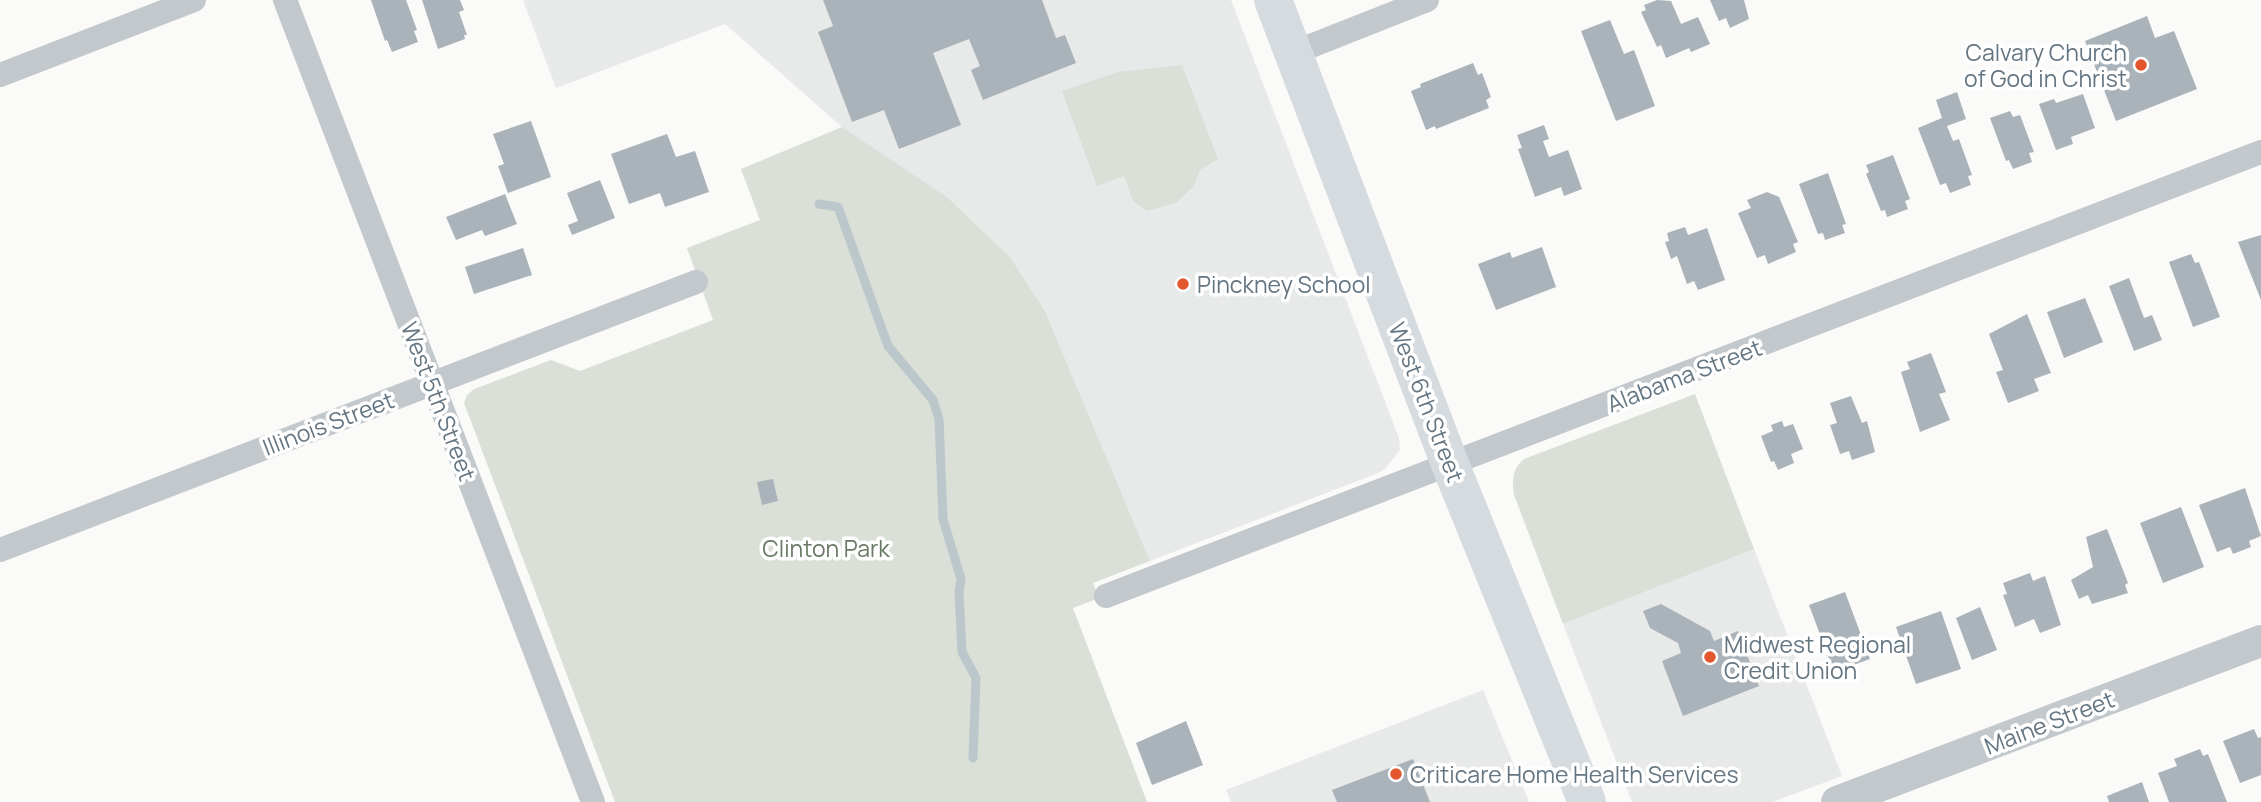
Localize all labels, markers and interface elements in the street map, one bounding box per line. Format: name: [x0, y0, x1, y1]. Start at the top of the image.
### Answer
place label: Calvary Church of God in Christ: [1964, 36, 2127, 94]
marker: Calvary Church of God in Christ: [2133, 57, 2149, 73]
place label: Pinckney School: [1197, 268, 1371, 300]
marker: Pinckney School: [1175, 276, 1191, 292]
street label: West 5th Street: [394, 317, 484, 485]
street label: West 6th Street: [1382, 317, 1472, 487]
street label: Alabama Street: [1602, 331, 1766, 419]
street label: Illinois Street: [258, 383, 398, 463]
park label: Clinton Park: [762, 532, 890, 564]
place label: Midwest Regional Credit Union: [1724, 628, 1911, 686]
marker: Midwest Regional Credit Union: [1702, 649, 1718, 665]
street label: Maine Street: [1979, 683, 2119, 761]
place label: Criticare Home Health Services: [1410, 758, 1739, 790]
marker: Criticare Home Health Services: [1388, 766, 1404, 782]

